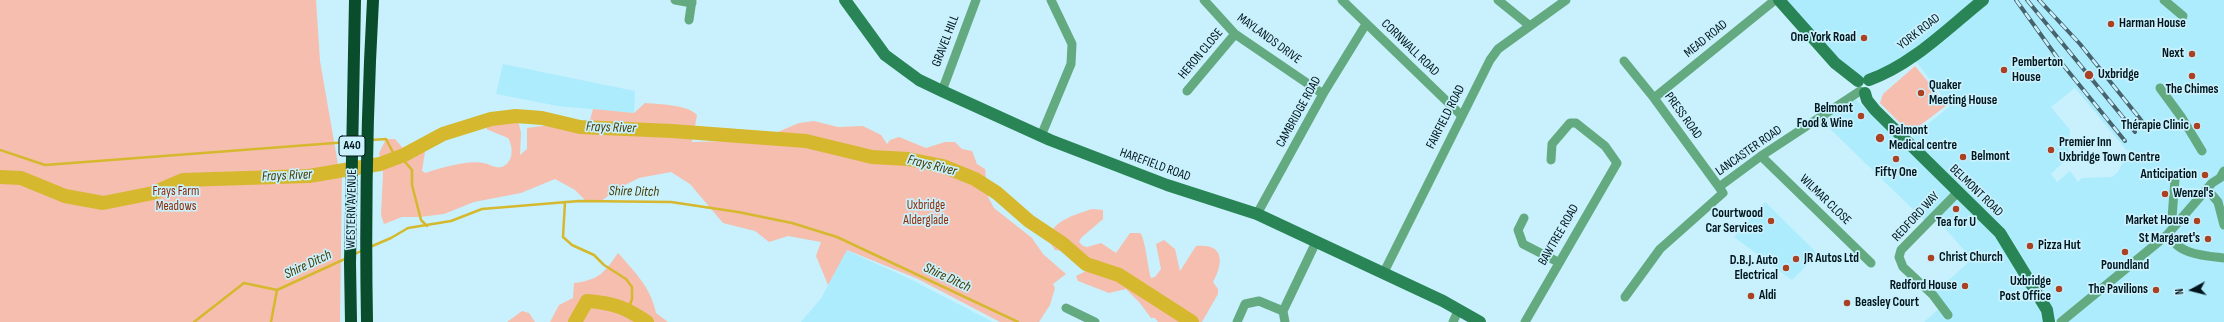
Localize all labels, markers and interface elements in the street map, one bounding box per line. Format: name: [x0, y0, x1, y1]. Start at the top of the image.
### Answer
street label: MAYLANDS DRIVE: [1234, 11, 1304, 67]
street label: YORK ROAD: [1895, 11, 1943, 53]
street label: GRAVEL HILL: [929, 13, 963, 69]
street label: CORNWALL ROAD: [1378, 16, 1442, 80]
place label: Harman House: [2119, 16, 2186, 32]
street label: MEAD ROAD: [1681, 17, 1731, 61]
marker: Harman House: [2106, 19, 2116, 29]
street label: HERON CLOSE: [1175, 26, 1227, 82]
place label: One York Road: [1791, 30, 1856, 46]
marker: One York Road: [1859, 33, 1869, 43]
place label: Next: [2162, 46, 2184, 62]
marker: Next: [2187, 49, 2197, 59]
place label: Pemberton House: [2012, 55, 2063, 86]
marker: Pemberton House: [1999, 65, 2009, 75]
place label: Uxbridge: [2098, 67, 2139, 83]
marker: Uxbridge: [2083, 69, 2095, 81]
marker: The Chimes: [2187, 71, 2197, 81]
street label: CAMBRIDGE ROAD: [1273, 74, 1325, 150]
place label: Quaker Meeting House: [1929, 78, 1997, 109]
street label: FAIRFIELD ROAD: [1423, 82, 1469, 152]
place label: The Chimes: [2165, 82, 2219, 98]
marker: Quaker Meeting House: [1916, 88, 1926, 98]
street label: PRESS ROAD: [1661, 90, 1705, 142]
place label: Belmont Food & Wine: [1797, 101, 1853, 132]
marker: Belmont Food & Wine: [1856, 111, 1866, 121]
place label: Thérapie Clinic: [2121, 118, 2189, 134]
water label: Frays River: [586, 119, 636, 137]
marker: Thérapie Clinic: [2192, 121, 2202, 131]
street label: LANCASTER ROAD: [1713, 122, 1785, 180]
place label: Belmont Medical centre: [1889, 123, 1957, 154]
marker: Belmont Medical centre: [1874, 132, 1886, 144]
place label: Premier Inn Uxbridge Town Centre: [2059, 135, 2160, 166]
road number: A40: [339, 136, 365, 156]
street label: HAREFIELD ROAD: [1118, 145, 1192, 185]
marker: Premier Inn Uxbridge Town Centre: [2046, 145, 2056, 155]
place label: Belmont: [1971, 149, 2010, 165]
water label: Frays River: [906, 152, 958, 180]
marker: Belmont: [1958, 152, 1968, 162]
marker: Fifty One: [1891, 154, 1901, 164]
street label: BELMONT ROAD: [1946, 162, 2006, 220]
place label: Fifty One: [1875, 165, 1917, 181]
water label: Frays River: [261, 166, 313, 186]
place label: Anticipation: [2140, 167, 2197, 183]
street label: WESTERN AVENUE: [344, 169, 360, 249]
marker: Anticipation: [2200, 170, 2210, 180]
street label: WILMAR CLOSE: [1796, 172, 1854, 228]
water label: Shire Ditch: [609, 183, 659, 201]
park label: Frays Farm Meadows: [153, 184, 199, 215]
place label: Wenzel's: [2173, 186, 2213, 202]
street label: REDFORD WAY: [1889, 189, 1943, 245]
marker: Wenzel's: [2160, 189, 2170, 199]
park label: Uxbridge Alderglade: [903, 198, 949, 229]
street label: BAWTREE ROAD: [1535, 202, 1583, 268]
marker: Tea for U: [1951, 204, 1961, 214]
place label: Courtwood Car Services: [1705, 206, 1763, 237]
place label: Market House: [2126, 213, 2189, 229]
place label: Tea for U: [1936, 215, 1976, 231]
marker: Courtwood Car Services: [1766, 216, 1776, 226]
marker: Market House: [2192, 216, 2202, 226]
place label: St Margaret's: [2139, 231, 2200, 247]
marker: St Margaret's: [2203, 234, 2213, 244]
place label: Pizza Hut: [2038, 238, 2081, 254]
marker: Pizza Hut: [2025, 241, 2035, 251]
water label: Shire Ditch: [282, 247, 334, 283]
marker: Poundland: [2120, 247, 2130, 257]
place label: Christ Church: [1939, 250, 2003, 266]
place label: JR Autos Ltd: [1804, 251, 1859, 267]
place label: D.B.J. Auto Electrical: [1730, 253, 1778, 284]
marker: Christ Church: [1926, 253, 1936, 263]
marker: JR Autos Ltd: [1791, 254, 1801, 264]
place label: Poundland: [2101, 258, 2149, 274]
water label: Shire Ditch: [921, 260, 973, 296]
marker: D.B.J. Auto Electrical: [1781, 263, 1791, 273]
north arrow: [2172, 270, 2212, 310]
place label: Uxbridge Post Office: [1999, 274, 2051, 305]
place label: Redford House: [1890, 278, 1957, 294]
marker: Redford House: [1960, 281, 1970, 291]
place label: The Pavilions: [2088, 282, 2148, 298]
marker: Uxbridge Post Office: [2054, 284, 2064, 294]
marker: The Pavilions: [2151, 285, 2161, 295]
place label: Aldi: [1759, 288, 1776, 304]
text: N: [2173, 288, 2186, 295]
marker: Aldi: [1746, 291, 1756, 301]
place label: Beasley Court: [1855, 295, 1919, 311]
marker: Beasley Court: [1842, 298, 1852, 308]

